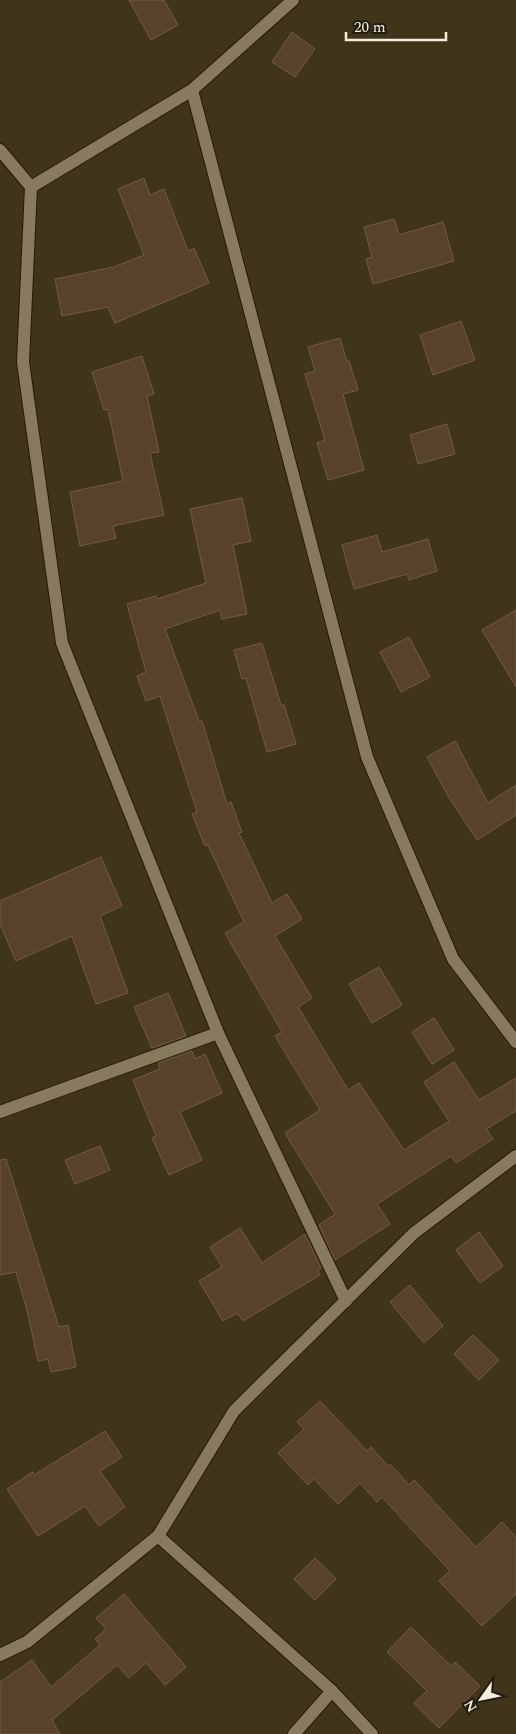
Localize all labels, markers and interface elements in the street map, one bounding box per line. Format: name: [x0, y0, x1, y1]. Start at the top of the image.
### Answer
scale bar: [346, 10, 446, 42]
text: 20 m: [354, 16, 386, 39]
north arrow: [456, 1674, 506, 1724]
text: N: [459, 1695, 482, 1716]

